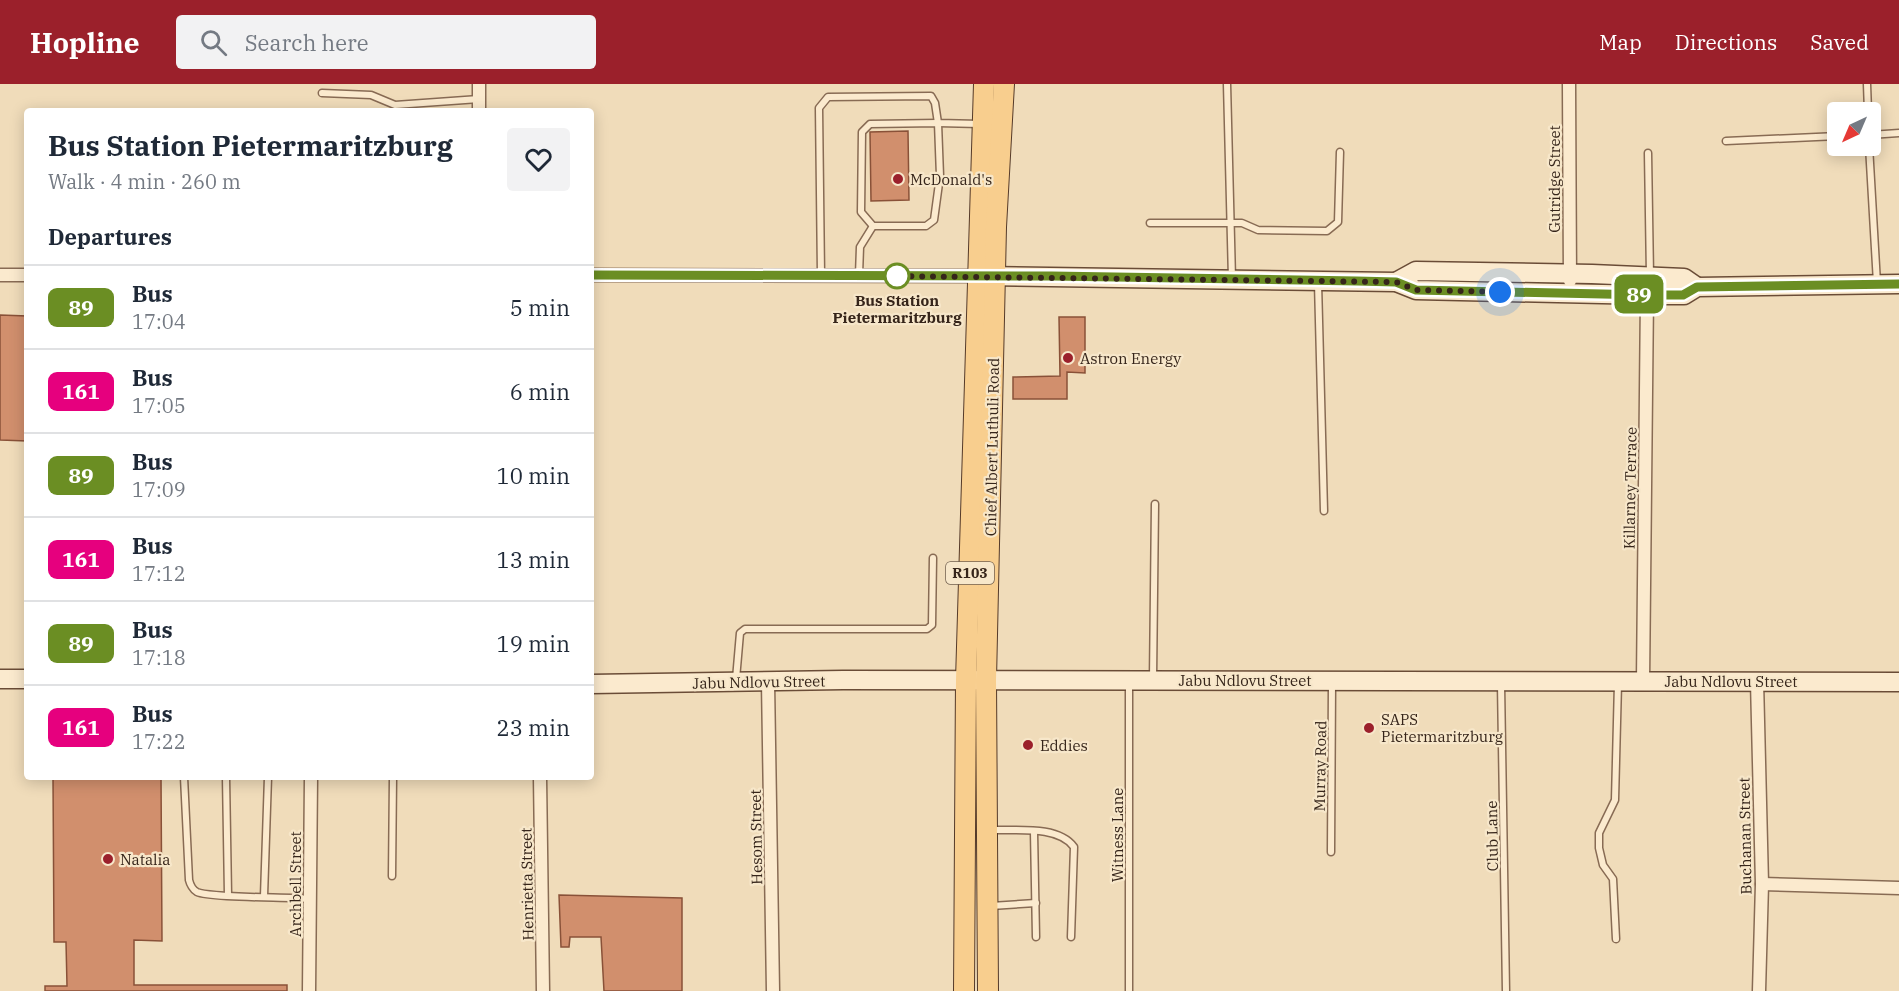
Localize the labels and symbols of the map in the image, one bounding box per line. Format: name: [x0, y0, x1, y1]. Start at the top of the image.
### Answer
north arrow: [1827, 102, 1881, 156]
street label: Gutridge Street: [1545, 125, 1564, 233]
place label: McDonald's: [910, 170, 992, 189]
marker: McDonald's: [891, 172, 905, 186]
marker: Bus Station Pietermaritzburg: [884, 263, 910, 289]
line badge: 89: [1612, 274, 1666, 314]
your location: [1485, 277, 1515, 307]
place label: Bus Station Pietermaritzburg: [832, 291, 962, 327]
place label: Astron Energy: [1080, 349, 1181, 368]
marker: Astron Energy: [1061, 351, 1075, 365]
street label: Chief Albert Luthuli Road: [981, 358, 1003, 536]
street label: Killarney Terrace: [1619, 427, 1641, 549]
road number: R103: [946, 562, 994, 584]
street label: Jabu Ndlovu Street: [692, 671, 826, 693]
street label: Jabu Ndlovu Street: [1179, 671, 1312, 690]
street label: Jabu Ndlovu Street: [1665, 672, 1798, 691]
place label: SAPS Pietermaritzburg: [1381, 710, 1503, 746]
street label: Murray Road: [1310, 720, 1330, 812]
marker: SAPS Pietermaritzburg: [1362, 721, 1376, 735]
place label: Eddies: [1040, 736, 1088, 755]
marker: Eddies: [1021, 738, 1035, 752]
street label: Buchanan Street: [1734, 777, 1756, 895]
street label: Witness Lane: [1108, 788, 1127, 882]
street label: Hesom Street: [746, 789, 766, 885]
street label: Club Lane: [1482, 800, 1502, 872]
street label: Henrietta Street: [517, 827, 537, 941]
street label: Archbell Street: [286, 831, 305, 937]
place label: Natalia: [120, 850, 171, 869]
marker: Natalia: [101, 852, 115, 866]

